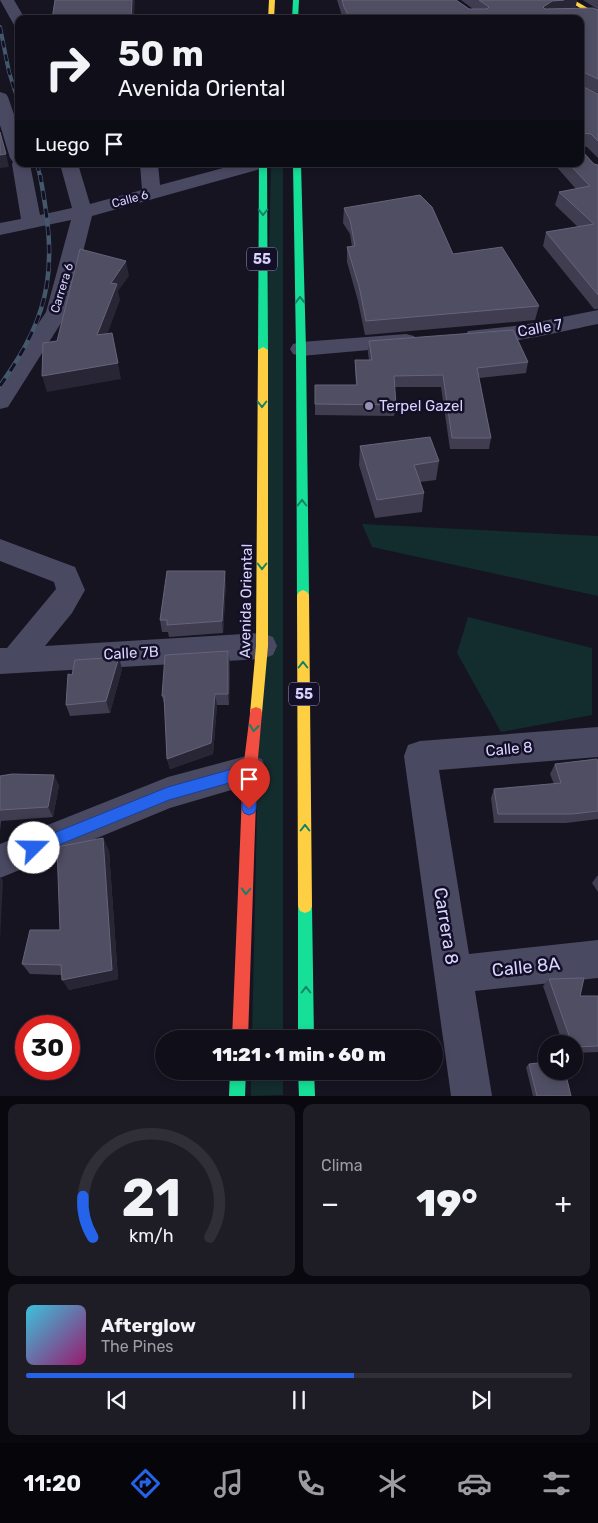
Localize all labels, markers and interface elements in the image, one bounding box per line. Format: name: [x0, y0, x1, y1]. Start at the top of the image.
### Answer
text: 50 m: [118, 33, 204, 75]
icon: right: [35, 35, 100, 100]
text: Avenida Oriental: [118, 75, 286, 102]
icon: arrive: [100, 130, 128, 158]
text: Luego: [35, 133, 90, 156]
street label: Calle 6: [110, 187, 150, 211]
one-way arrow: [258, 209, 268, 217]
road number: 55: [247, 248, 277, 270]
street label: Carrera 6: [48, 261, 76, 315]
one-way arrow: [295, 296, 305, 304]
street label: Calle 7: [516, 315, 564, 341]
place label: Terpel Gazel: [379, 397, 463, 415]
one-way arrow: [257, 400, 267, 408]
marker: Terpel Gazel: [363, 400, 375, 412]
one-way arrow: [297, 498, 307, 506]
street label: Avenida Oriental: [236, 544, 256, 658]
one-way arrow: [257, 563, 267, 571]
street label: Calle 7B: [103, 643, 159, 663]
one-way arrow: [298, 661, 308, 668]
road number: 55: [289, 682, 319, 706]
one-way arrow: [249, 725, 260, 733]
street label: Calle 8: [485, 738, 533, 760]
pin: [228, 758, 270, 809]
icon: arrive: [235, 765, 263, 793]
position arrow: [7, 821, 59, 873]
one-way arrow: [300, 823, 310, 831]
street label: Carrera 8: [429, 886, 463, 966]
one-way arrow: [240, 887, 251, 895]
street label: Calle 8A: [491, 952, 561, 982]
one-way arrow: [301, 986, 311, 994]
speed limit sign: 30: [15, 1015, 80, 1080]
map controls: [538, 1035, 583, 1080]
button: sound: [538, 1035, 583, 1080]
text: 11:21 · 1 min · 60 m: [212, 1043, 386, 1066]
text: Clima: [321, 1156, 362, 1175]
text: 21: [122, 1167, 181, 1229]
text: 19°: [416, 1180, 477, 1226]
text: −: [321, 1187, 339, 1220]
text: +: [555, 1187, 572, 1220]
text: km/h: [129, 1225, 174, 1246]
text: Afterglow: [101, 1314, 196, 1337]
text: The Pines: [101, 1337, 174, 1356]
icon: previous: [103, 1386, 131, 1414]
icon: pause: [285, 1386, 313, 1414]
icon: next: [467, 1386, 495, 1414]
icon: directions: [128, 1466, 163, 1501]
icon: music: [211, 1466, 246, 1501]
icon: phone: [293, 1466, 328, 1501]
icon: climate: [375, 1466, 410, 1501]
icon: car: [457, 1466, 492, 1501]
icon: filters: [539, 1466, 574, 1501]
text: 11:20: [24, 1470, 81, 1497]

